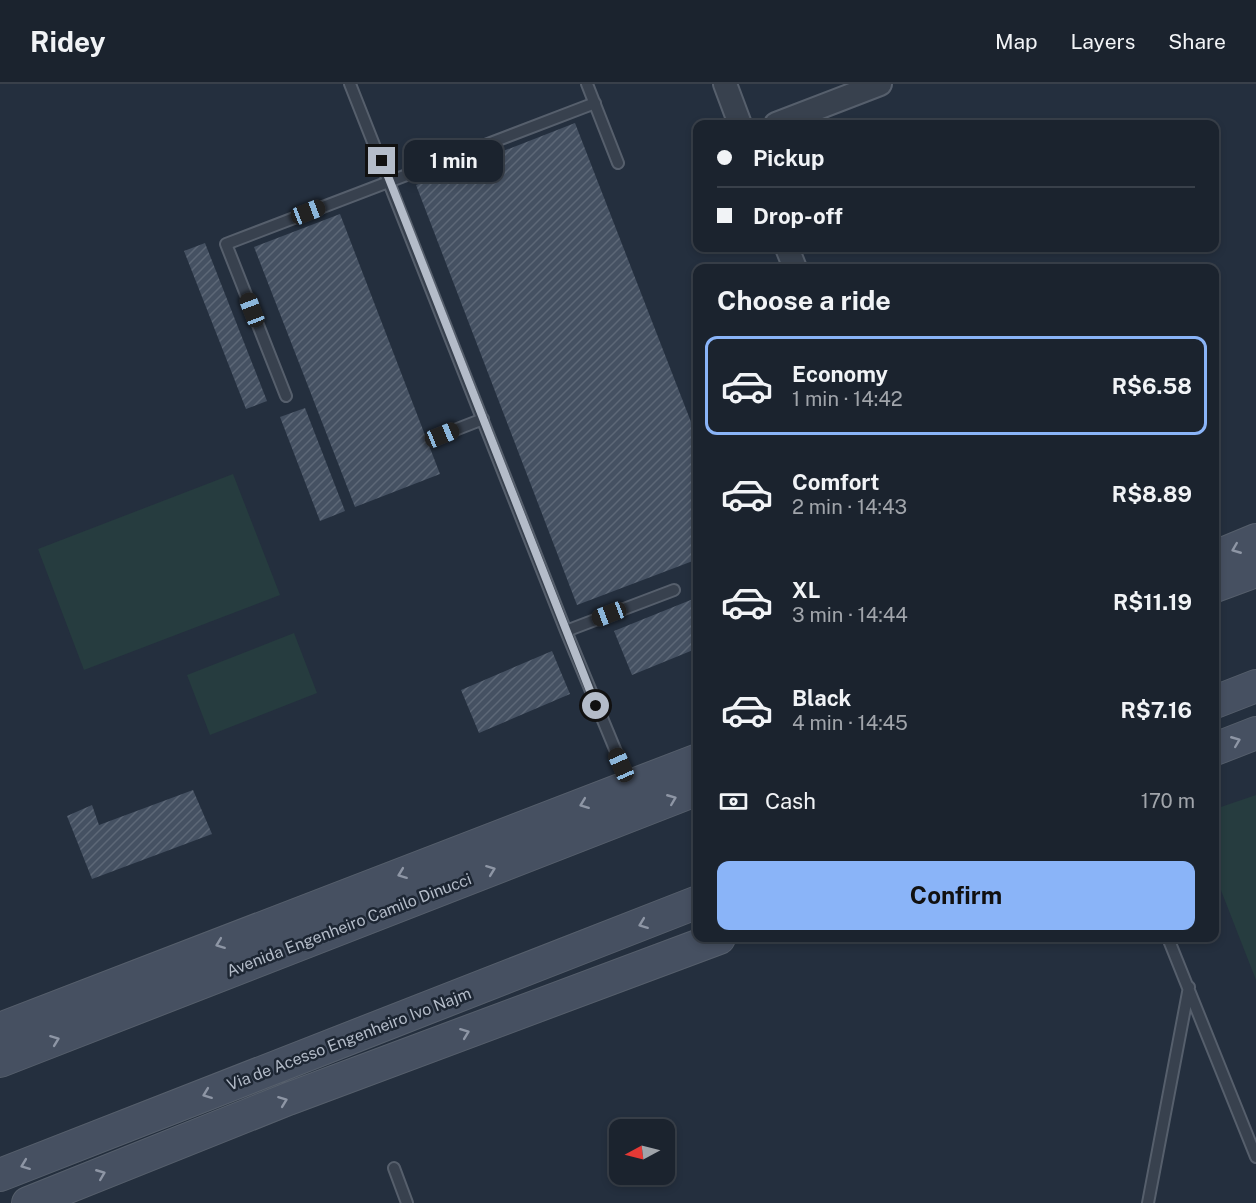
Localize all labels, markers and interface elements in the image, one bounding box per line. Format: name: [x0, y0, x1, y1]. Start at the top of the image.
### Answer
text: Ridey: [30, 25, 105, 58]
text: Map: [995, 29, 1038, 54]
text: Layers: [1071, 29, 1135, 54]
text: Share: [1168, 29, 1226, 54]
callout: 1 min: [403, 140, 502, 182]
text: Pickup: [753, 145, 824, 171]
route end: [368, 147, 395, 174]
text: 1 min: [429, 149, 478, 173]
car: [288, 197, 328, 227]
text: Drop-off: [753, 203, 843, 229]
text: Choose a ride: [717, 284, 891, 316]
car: [237, 290, 267, 330]
icon: car: [720, 359, 774, 413]
text: Economy: [792, 361, 888, 387]
text: R$6.58: [1112, 373, 1192, 399]
text: 1 min · 14:42: [792, 387, 903, 411]
car: [422, 420, 462, 450]
icon: car: [720, 467, 774, 521]
text: Comfort: [792, 469, 879, 495]
text: R$8.89: [1112, 481, 1192, 507]
text: 2 min · 14:43: [792, 495, 907, 519]
one-way arrow: [1231, 541, 1241, 554]
icon: car: [720, 575, 774, 629]
text: XL: [792, 577, 820, 603]
text: R$11.19: [1113, 589, 1192, 615]
car: [589, 599, 629, 629]
text: 3 min · 14:44: [792, 603, 908, 627]
icon: car: [720, 683, 774, 737]
text: Black: [792, 685, 851, 711]
route start: [582, 692, 609, 719]
text: R$7.16: [1121, 697, 1192, 723]
text: 4 min · 14:45: [792, 711, 908, 735]
one-way arrow: [1229, 736, 1240, 748]
car: [605, 745, 637, 785]
icon: cash: [717, 785, 750, 818]
text: Cash: [765, 788, 816, 814]
text: 170 m: [1141, 789, 1195, 813]
one-way arrow: [666, 794, 677, 806]
one-way arrow: [579, 796, 590, 809]
button: Confirm: [717, 861, 1195, 930]
one-way arrow: [485, 865, 496, 877]
one-way arrow: [397, 867, 408, 879]
street label: Avenida Engenheiro Camilo Dinucci: [224, 869, 474, 981]
one-way arrow: [638, 917, 649, 929]
one-way arrow: [215, 937, 226, 949]
street label: Via de Acesso Engenheiro Ivo Najm: [224, 984, 474, 1094]
one-way arrow: [459, 1028, 470, 1040]
one-way arrow: [48, 1035, 59, 1047]
one-way arrow: [202, 1087, 213, 1099]
one-way arrow: [277, 1096, 287, 1109]
north arrow: [609, 1119, 675, 1185]
map controls: [609, 1119, 675, 1185]
one-way arrow: [21, 1158, 32, 1170]
one-way arrow: [96, 1168, 106, 1181]

